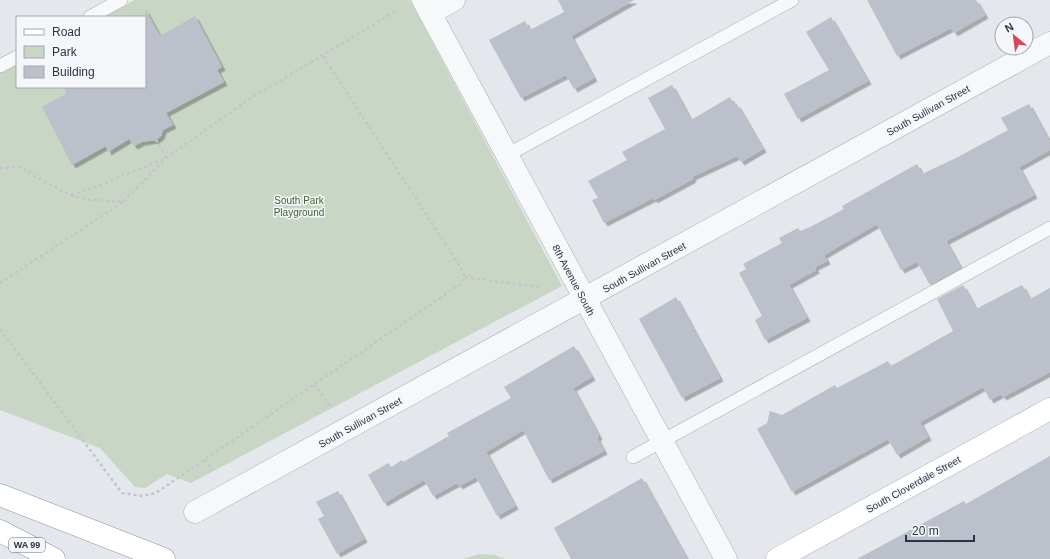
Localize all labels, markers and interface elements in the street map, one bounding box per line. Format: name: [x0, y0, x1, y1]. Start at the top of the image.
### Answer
legend: [16, 16, 146, 88]
north arrow: [994, 16, 1034, 56]
text: N: [1003, 20, 1016, 34]
text: Road: [52, 25, 81, 39]
text: Park: [52, 45, 78, 59]
text: Building: [52, 65, 95, 79]
street label: South Sullivan Street: [885, 83, 972, 138]
park label: South Park Playground: [274, 195, 325, 218]
street label: South Sullivan Street: [601, 240, 688, 295]
street label: 8th Avenue South: [550, 243, 597, 318]
street label: South Sullivan Street: [317, 395, 404, 450]
street label: South Cloverdale Street: [864, 454, 963, 515]
scale bar: [906, 517, 974, 543]
text: 20 m: [912, 524, 939, 538]
road number: WA 99: [9, 538, 45, 552]

